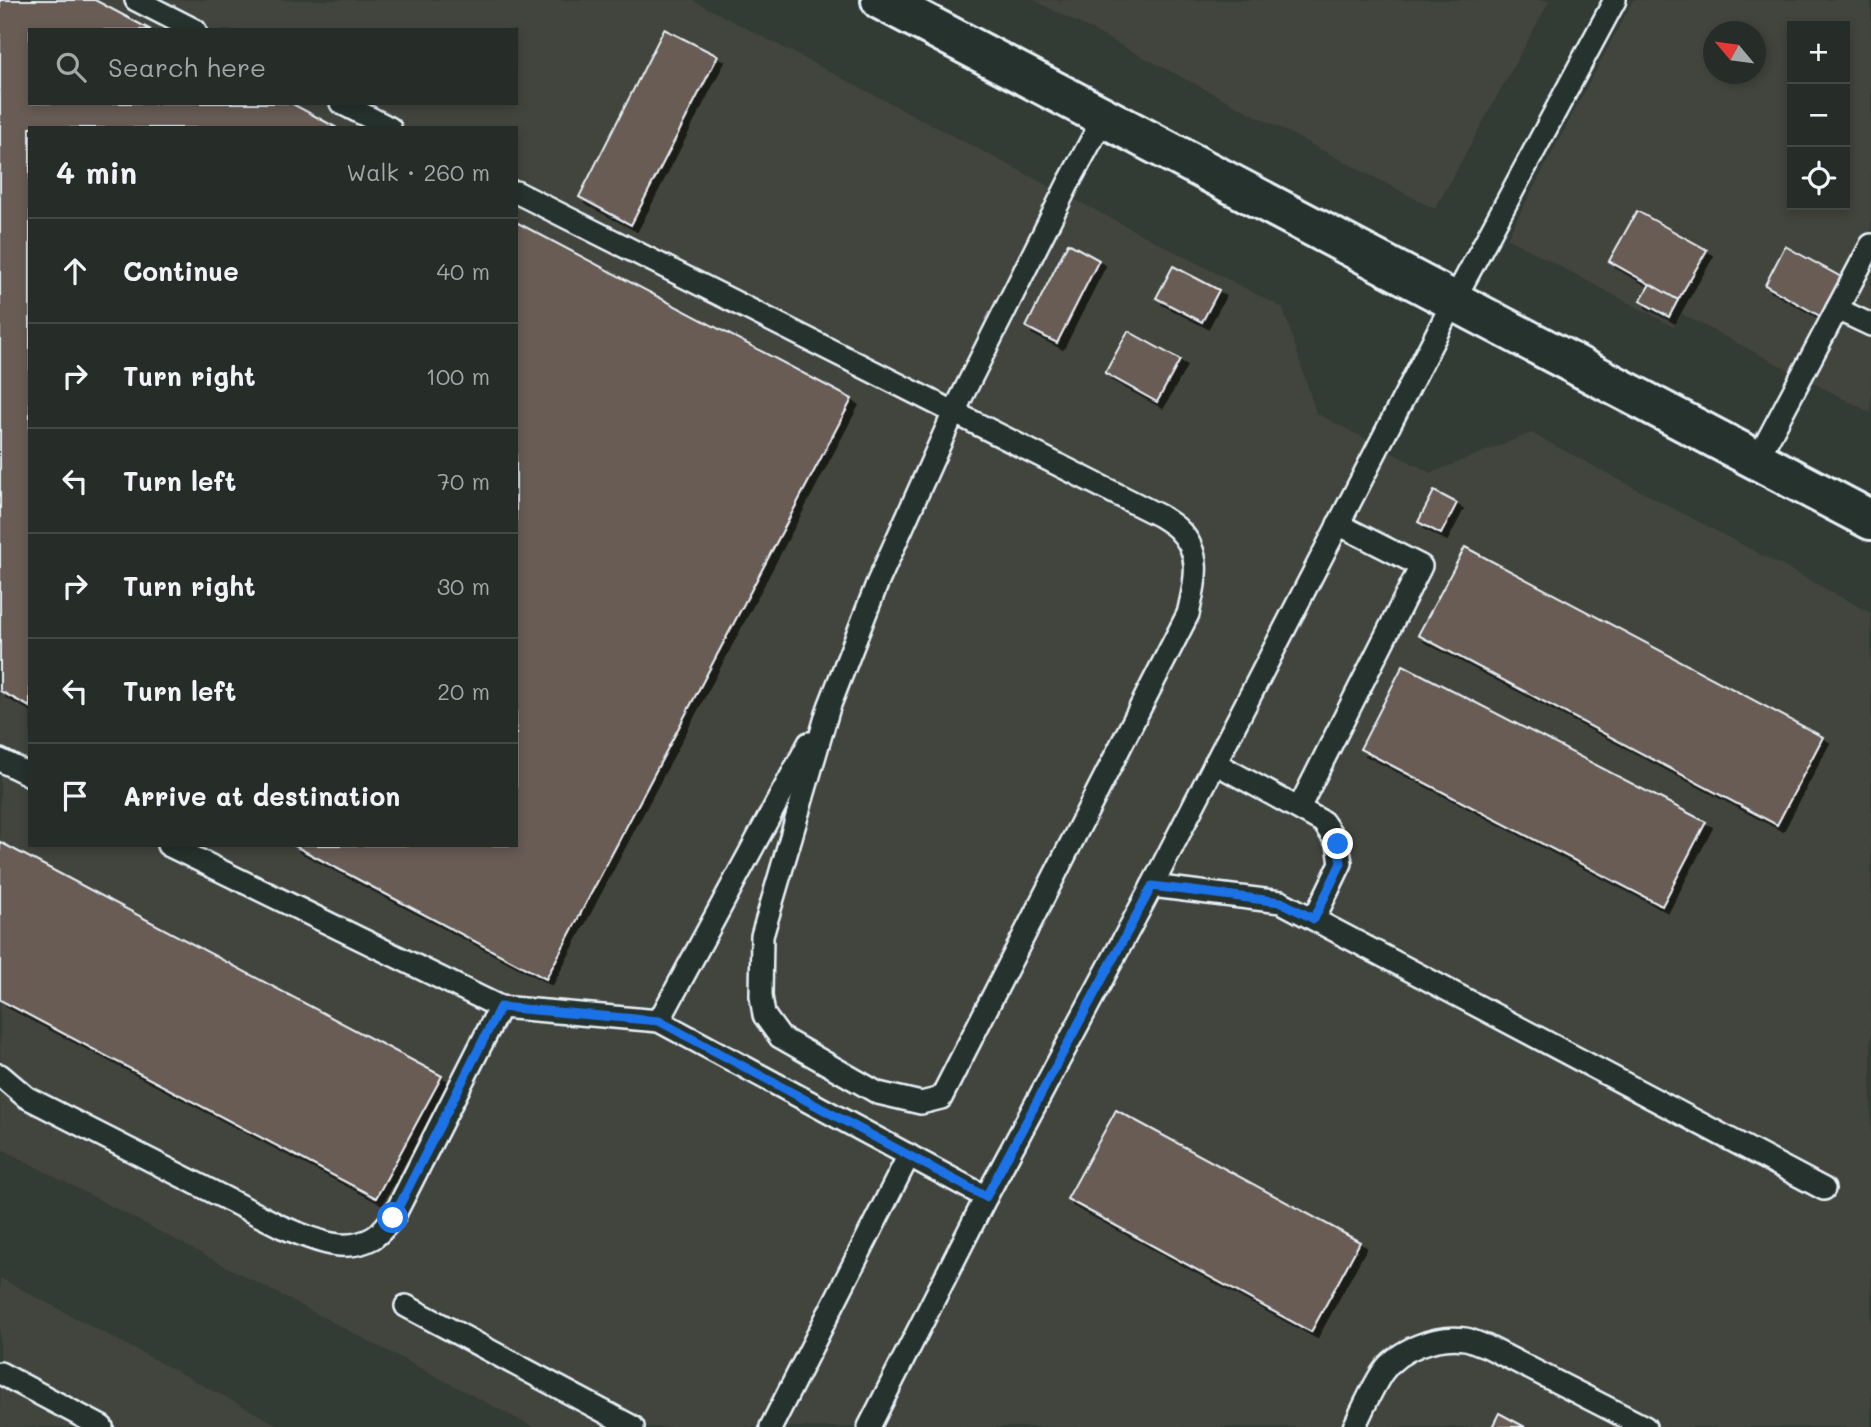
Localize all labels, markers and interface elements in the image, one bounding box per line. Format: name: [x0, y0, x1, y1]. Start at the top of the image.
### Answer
north arrow: [1703, 21, 1766, 84]
map controls: [1787, 21, 1850, 210]
button: +: [1787, 21, 1850, 84]
search box: [28, 28, 518, 105]
icon: search: [52, 48, 90, 86]
text: Search here: [108, 50, 266, 84]
button: −: [1787, 84, 1850, 147]
button: locate: [1787, 147, 1850, 210]
text: 4 min: [56, 152, 137, 192]
text: Walk · 260 m: [346, 157, 490, 187]
icon: ahead: [56, 252, 94, 290]
text: Continue: [123, 254, 239, 288]
text: 40 m: [437, 256, 490, 286]
icon: right: [56, 357, 94, 395]
text: Turn right: [123, 359, 256, 393]
text: 100 m: [426, 361, 490, 391]
icon: left: [56, 462, 94, 500]
text: Turn left: [123, 464, 236, 498]
text: 70 m: [437, 466, 490, 496]
icon: right: [56, 567, 94, 605]
text: Turn right: [123, 569, 256, 603]
text: 30 m: [437, 571, 490, 601]
icon: left: [56, 672, 94, 710]
text: Turn left: [123, 674, 236, 708]
text: 20 m: [437, 676, 490, 706]
icon: arrive: [56, 777, 94, 815]
text: Arrive at destination: [123, 779, 400, 813]
route end: [1322, 828, 1353, 859]
route start: [377, 1202, 408, 1233]

